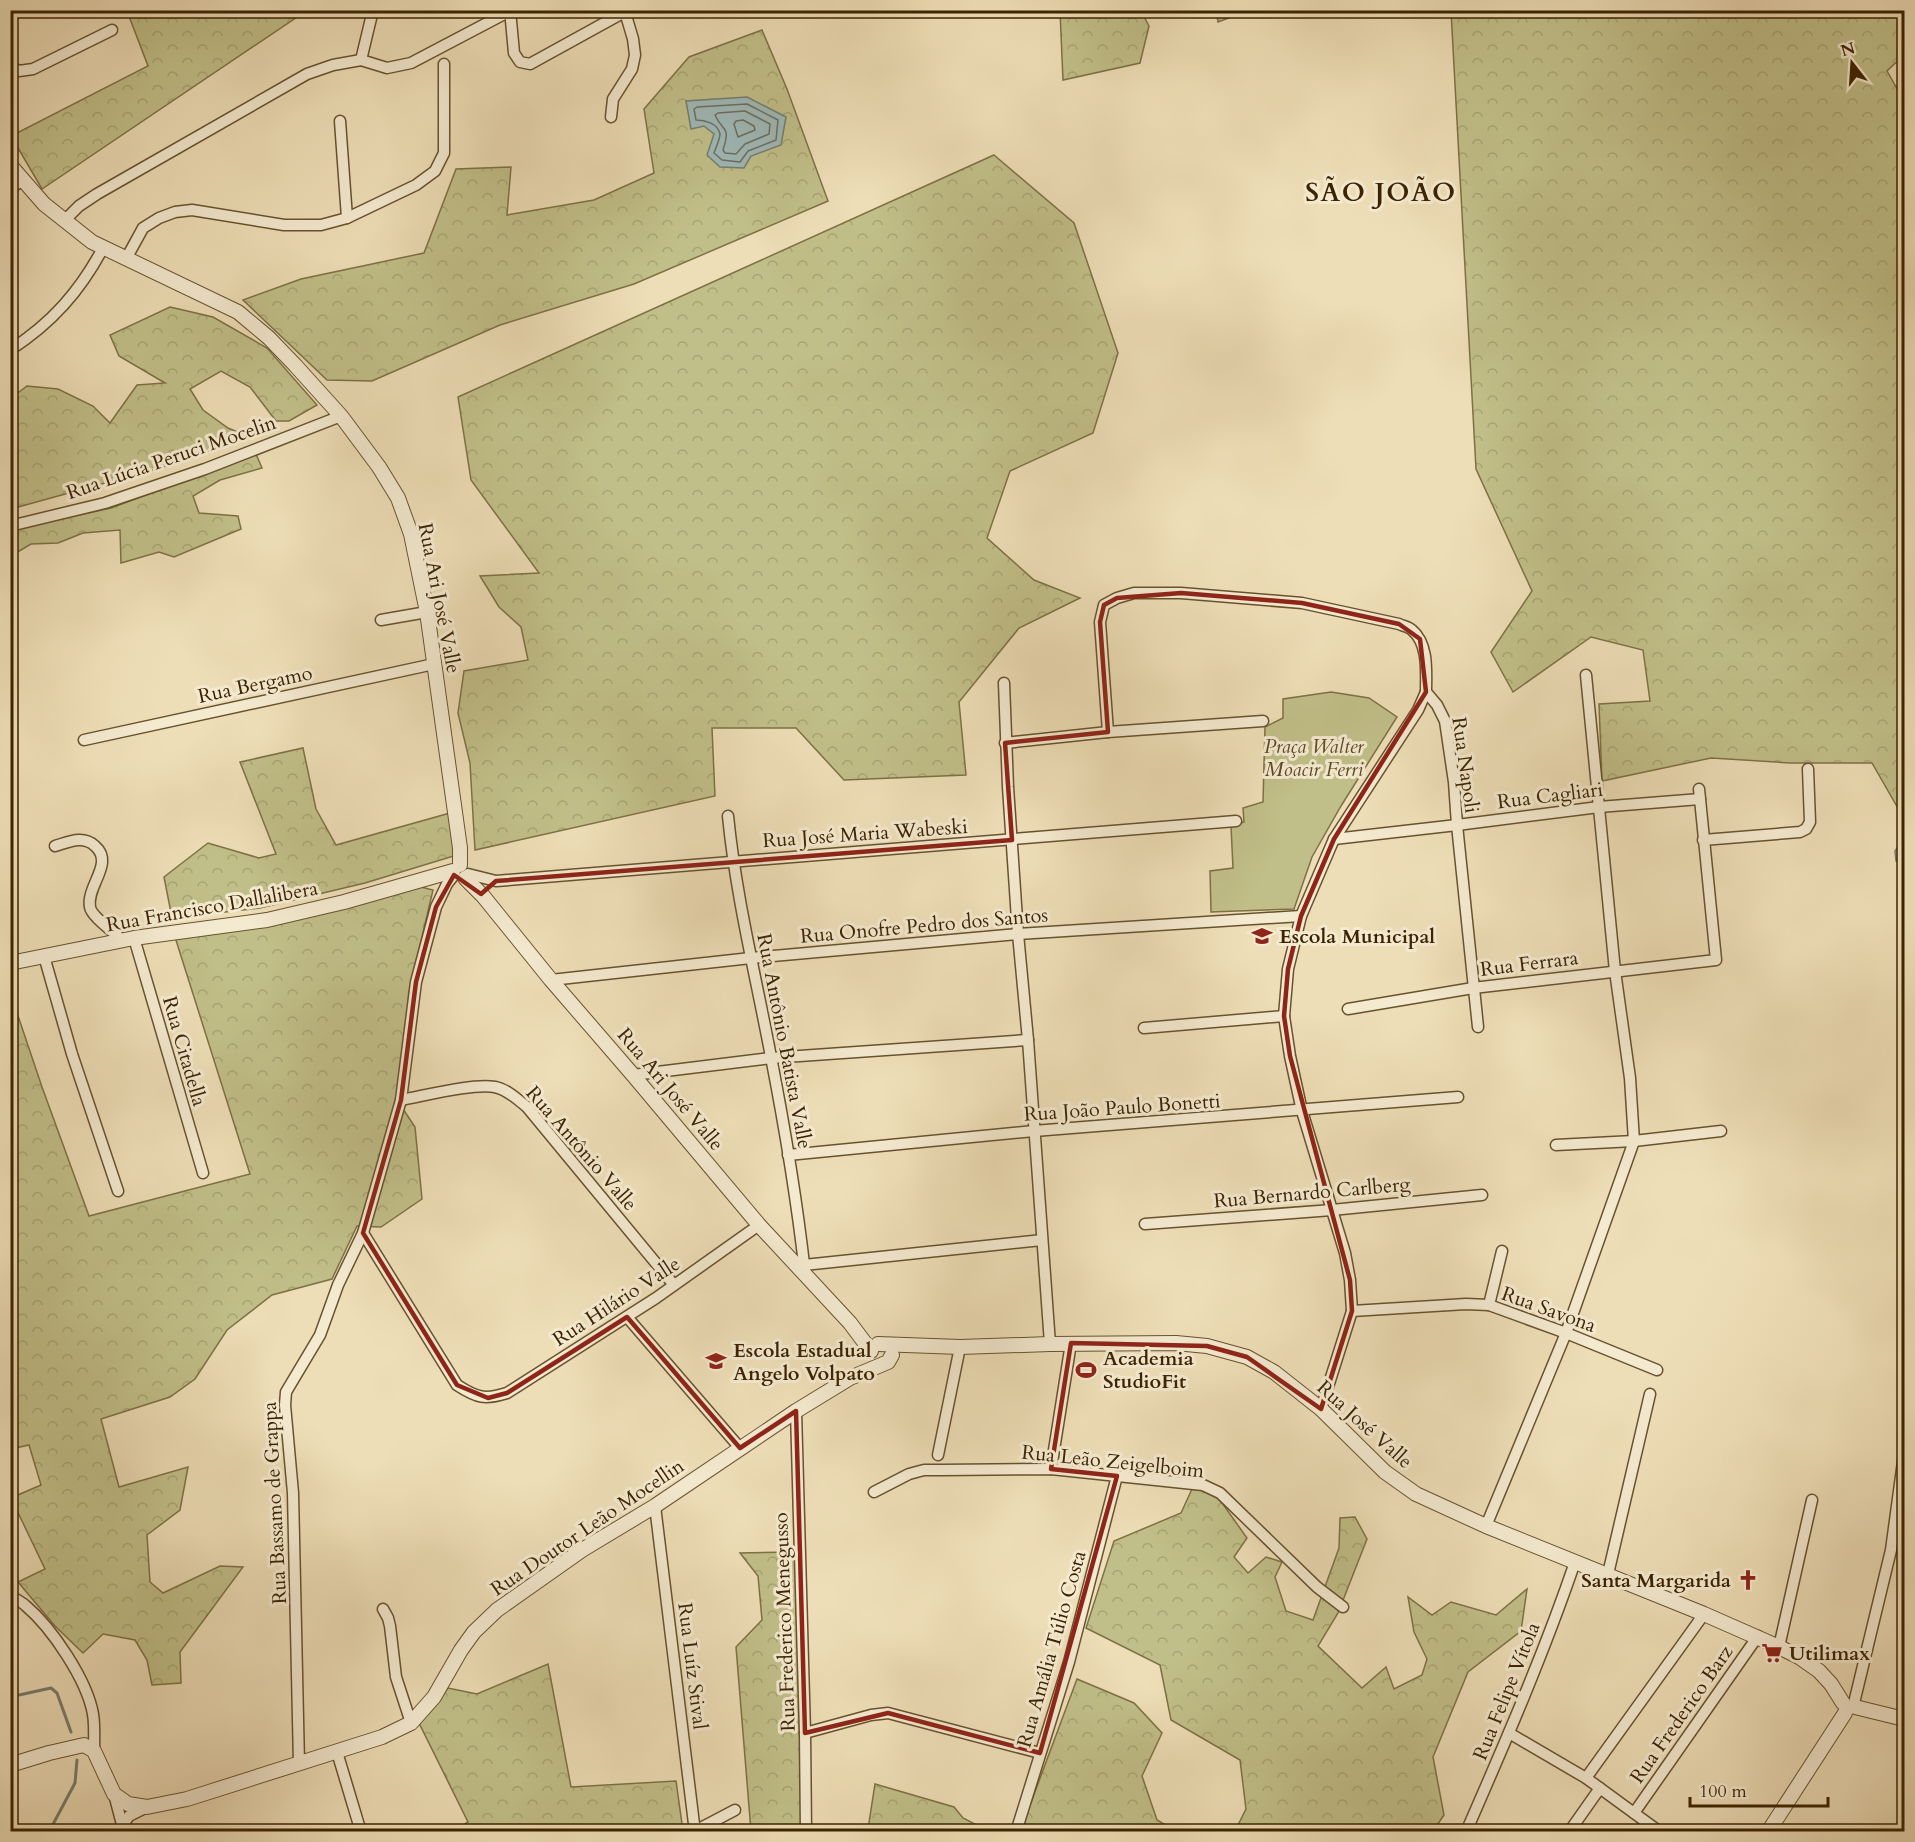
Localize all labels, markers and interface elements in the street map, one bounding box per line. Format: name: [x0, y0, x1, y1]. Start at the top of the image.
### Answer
north arrow: [1822, 33, 1882, 93]
text: N: [1838, 37, 1858, 62]
district label: SÃO JOÃO: [1305, 175, 1457, 210]
street label: Rua Lúcia Peruci Mocelin: [63, 409, 280, 506]
street label: Rua Ari José Valle: [412, 521, 467, 676]
street label: Rua Bergamo: [195, 659, 315, 710]
street label: Rua Napoli: [1445, 715, 1486, 815]
park label: Praça Walter Moacir Ferri: [1264, 733, 1365, 783]
street label: Rua Cagliari: [1496, 776, 1605, 815]
street label: Rua José Maria Wabeski: [762, 813, 969, 854]
street label: Rua Francisco Dallalibera: [104, 875, 320, 938]
street label: Rua Onofre Pedro dos Santos: [799, 901, 1049, 950]
place label: Escola Municipal: [1279, 923, 1435, 950]
school or university icon: Escola Municipal: [1250, 924, 1274, 948]
street label: Rua Antônio Batista Valle: [750, 931, 819, 1151]
street label: Rua Ferrara: [1479, 944, 1580, 983]
street label: Rua Citadella: [156, 993, 213, 1110]
street label: Rua Ari José Valle: [611, 1022, 730, 1156]
street label: Rua Antônio Valle: [520, 1080, 643, 1217]
street label: Rua João Paulo Bonetti: [1023, 1087, 1222, 1128]
street label: Rua Bernardo Carlberg: [1212, 1170, 1412, 1215]
street label: Rua Hilário Valle: [547, 1250, 685, 1353]
street label: Rua Savona: [1498, 1280, 1600, 1339]
place label: Escola Estadual Angelo Volpato: [733, 1337, 875, 1387]
place label: Academia StudioFit: [1103, 1345, 1194, 1395]
school or university icon: Escola Estadual Angelo Volpato: [704, 1349, 728, 1373]
sports icon: Academia StudioFit: [1074, 1358, 1098, 1382]
street label: Rua José Valle: [1311, 1374, 1418, 1475]
street label: Rua Bassamo de Grappa: [256, 1401, 293, 1605]
street label: Rua Leão Zeigelboim: [1020, 1438, 1206, 1485]
street label: Rua Doutor Leão Mocellin: [485, 1452, 690, 1602]
street label: Rua Frederico Menegusso: [767, 1512, 802, 1732]
street label: Rua Amália Túlio Costa: [1010, 1547, 1093, 1751]
place label: Santa Margarida: [1581, 1567, 1731, 1594]
church icon: Santa Margarida: [1736, 1568, 1760, 1592]
street label: Rua Luíz Stival: [671, 1601, 714, 1731]
street label: Rua Felipe Vítola: [1467, 1618, 1547, 1764]
street label: Rua Frederico Barz: [1624, 1640, 1739, 1789]
place label: Utilimax: [1789, 1640, 1870, 1667]
supermarket icon: Utilimax: [1760, 1641, 1784, 1665]
scale bar: [1690, 1770, 1828, 1808]
text: 100 m: [1699, 1779, 1747, 1804]

